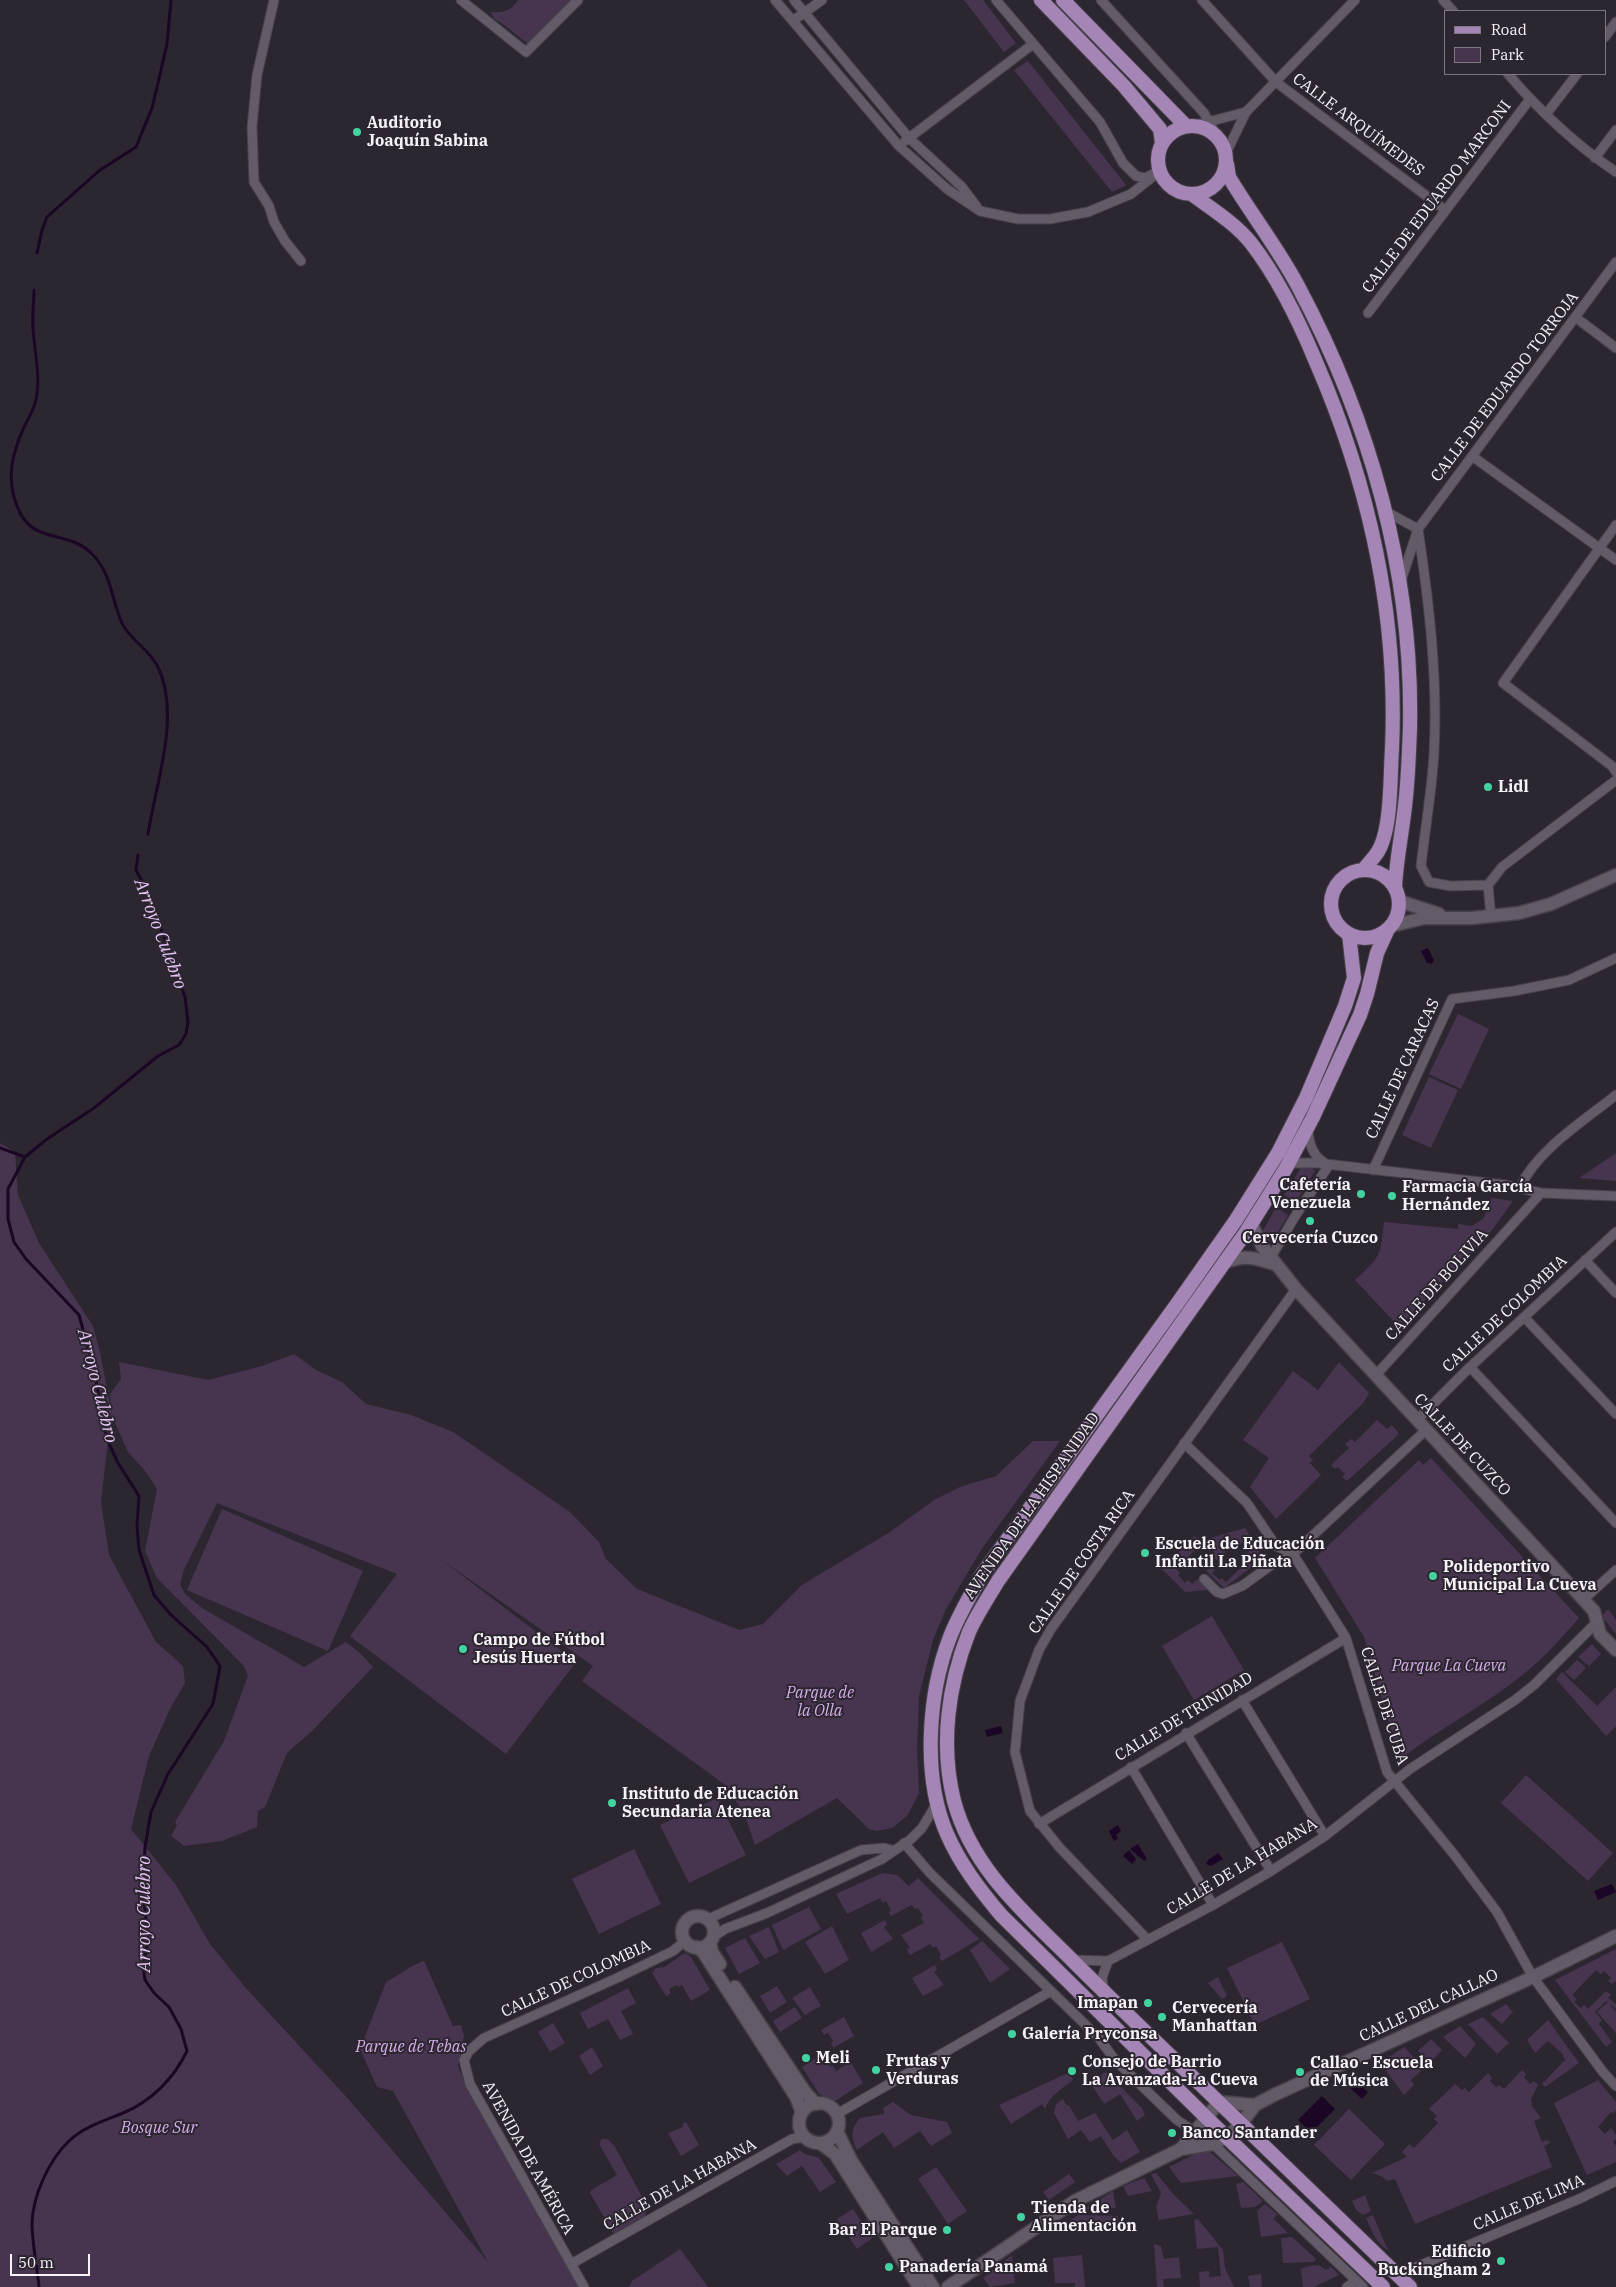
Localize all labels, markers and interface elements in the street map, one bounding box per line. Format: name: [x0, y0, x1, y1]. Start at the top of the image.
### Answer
legend: [1444, 10, 1606, 75]
text: Road: [1491, 20, 1527, 39]
text: Park: [1491, 45, 1524, 64]
street label: CALLE ARQUÍMEDES: [1288, 69, 1428, 181]
street label: CALLE DE EDUARDO MARCONI: [1358, 97, 1516, 297]
place label: Auditorio Joaquín Sabina: [367, 113, 488, 151]
marker: Auditorio Joaquín Sabina: [351, 126, 363, 138]
street label: CALLE DE EDUARDO TORROJA: [1427, 288, 1583, 486]
place label: Lidl: [1498, 777, 1529, 797]
marker: Lidl: [1482, 781, 1494, 793]
water label: Arroyo Culebro: [129, 876, 191, 992]
street label: CALLE DE CARACAS: [1362, 996, 1444, 1142]
place label: Cafetería Venezuela: [1270, 1175, 1351, 1213]
place label: Farmacia García Hernández: [1402, 1177, 1533, 1215]
marker: Cafetería Venezuela: [1355, 1188, 1367, 1200]
marker: Farmacia García Hernández: [1386, 1190, 1398, 1202]
marker: Cervecería Cuzco: [1304, 1215, 1316, 1227]
street label: CALLE DE BOLIVIA: [1382, 1225, 1492, 1345]
place label: Cervecería Cuzco: [1242, 1228, 1378, 1248]
street label: CALLE DE COLOMBIA: [1439, 1251, 1571, 1377]
water label: Arroyo Culebro: [72, 1327, 122, 1445]
street label: CALLE DE CUZCO: [1410, 1390, 1514, 1500]
street label: AVENIDA DE LA HISPANIDAD: [960, 1409, 1104, 1603]
street label: CALLE DE COSTA RICA: [1025, 1486, 1139, 1638]
place label: Escuela de Educación Infantil La Piñata: [1155, 1534, 1325, 1572]
marker: Escuela de Educación Infantil La Piñata: [1139, 1547, 1151, 1559]
place label: Polideportivo Municipal La Cueva: [1443, 1557, 1597, 1595]
marker: Polideportivo Municipal La Cueva: [1427, 1570, 1439, 1582]
place label: Campo de Fútbol Jesús Huerta: [473, 1630, 605, 1668]
marker: Campo de Fútbol Jesús Huerta: [457, 1643, 469, 1655]
street label: CALLE DE CUBA: [1356, 1645, 1412, 1767]
park label: Parque La Cueva: [1392, 1656, 1506, 1676]
street label: CALLE DE TRINIDAD: [1112, 1668, 1256, 1766]
park label: Parque de la Olla: [786, 1683, 854, 1721]
place label: Instituto de Educación Secundaria Atenea: [622, 1784, 799, 1822]
marker: Instituto de Educación Secundaria Atenea: [606, 1797, 618, 1809]
street label: CALLE DE LA HABANA: [1163, 1814, 1321, 1920]
water label: Arroyo Culebro: [134, 1856, 156, 1972]
street label: CALLE DE COLOMBIA: [498, 1936, 654, 2022]
street label: CALLE DEL CALLAO: [1356, 1965, 1502, 2047]
place label: Imapan: [1077, 1993, 1138, 2013]
marker: Imapan: [1142, 1997, 1154, 2009]
place label: Cervecería Manhattan: [1172, 1998, 1258, 2036]
marker: Cervecería Manhattan: [1156, 2011, 1168, 2023]
place label: Galería Pryconsa: [1022, 2024, 1158, 2044]
marker: Galería Pryconsa: [1006, 2028, 1018, 2040]
park label: Parque de Tebas: [356, 2037, 466, 2057]
place label: Meli: [816, 2048, 850, 2068]
place label: Frutas y Verduras: [886, 2051, 959, 2089]
marker: Meli: [800, 2052, 812, 2064]
place label: Consejo de Barrio La Avanzada-La Cueva: [1082, 2052, 1258, 2090]
place label: Callao - Escuela de Música: [1310, 2053, 1433, 2091]
marker: Frutas y Verduras: [870, 2064, 882, 2076]
marker: Consejo de Barrio La Avanzada-La Cueva: [1066, 2065, 1078, 2077]
marker: Callao - Escuela de Música: [1294, 2066, 1306, 2078]
street label: AVENIDA DE AMÉRICA: [478, 2078, 578, 2238]
park label: Bosque Sur: [121, 2118, 197, 2138]
place label: Banco Santander: [1182, 2123, 1317, 2143]
marker: Banco Santander: [1166, 2127, 1178, 2139]
street label: CALLE DE LA HABANA: [600, 2135, 760, 2235]
street label: CALLE DE LIMA: [1470, 2171, 1588, 2235]
place label: Tienda de Alimentación: [1031, 2198, 1137, 2236]
marker: Tienda de Alimentación: [1015, 2211, 1027, 2223]
place label: Bar El Parque: [828, 2220, 937, 2240]
marker: Bar El Parque: [941, 2224, 953, 2236]
place label: Edificio Buckingham 2: [1377, 2242, 1491, 2280]
scale bar: [12, 2244, 92, 2276]
text: 50 m: [18, 2253, 54, 2272]
marker: Edificio Buckingham 2: [1495, 2255, 1507, 2267]
place label: Panadería Panamá: [899, 2257, 1048, 2277]
marker: Panadería Panamá: [883, 2261, 895, 2273]

